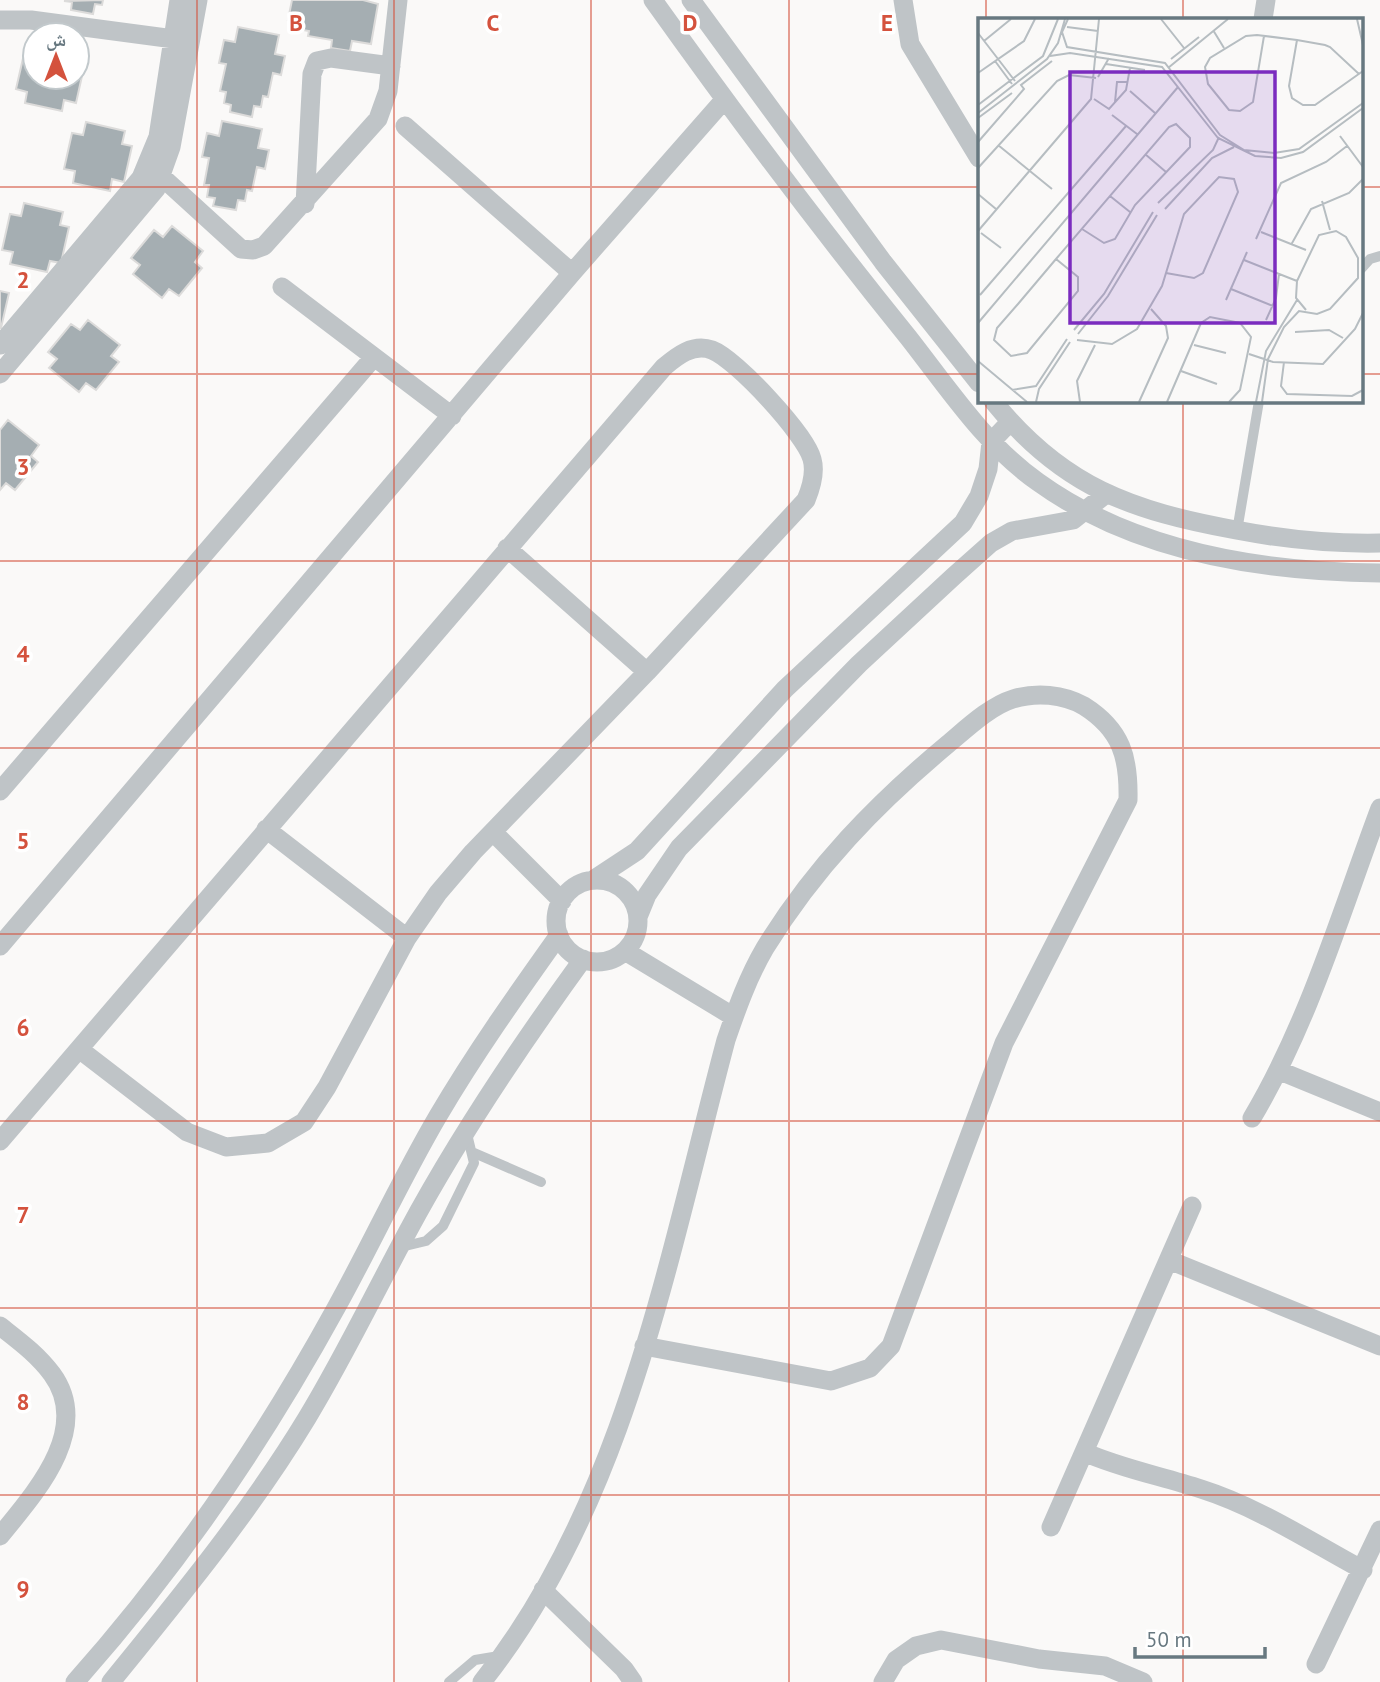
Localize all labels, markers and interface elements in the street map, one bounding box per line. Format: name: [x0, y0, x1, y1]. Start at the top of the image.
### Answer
text: B: [289, 8, 303, 37]
text: C: [487, 8, 500, 37]
text: D: [683, 8, 697, 37]
text: E: [881, 8, 893, 37]
inset map: [978, 18, 1362, 402]
north arrow: [21, 21, 91, 91]
text: ش: [46, 27, 66, 51]
text: 2: [16, 265, 30, 294]
text: 3: [16, 452, 30, 481]
text: 4: [16, 639, 30, 668]
text: 5: [16, 826, 30, 855]
text: 6: [16, 1013, 30, 1042]
text: 7: [16, 1200, 30, 1229]
text: 8: [16, 1387, 30, 1416]
text: 9: [16, 1574, 30, 1603]
scale bar: [1135, 1616, 1264, 1660]
text: 50 m: [1146, 1626, 1192, 1653]

